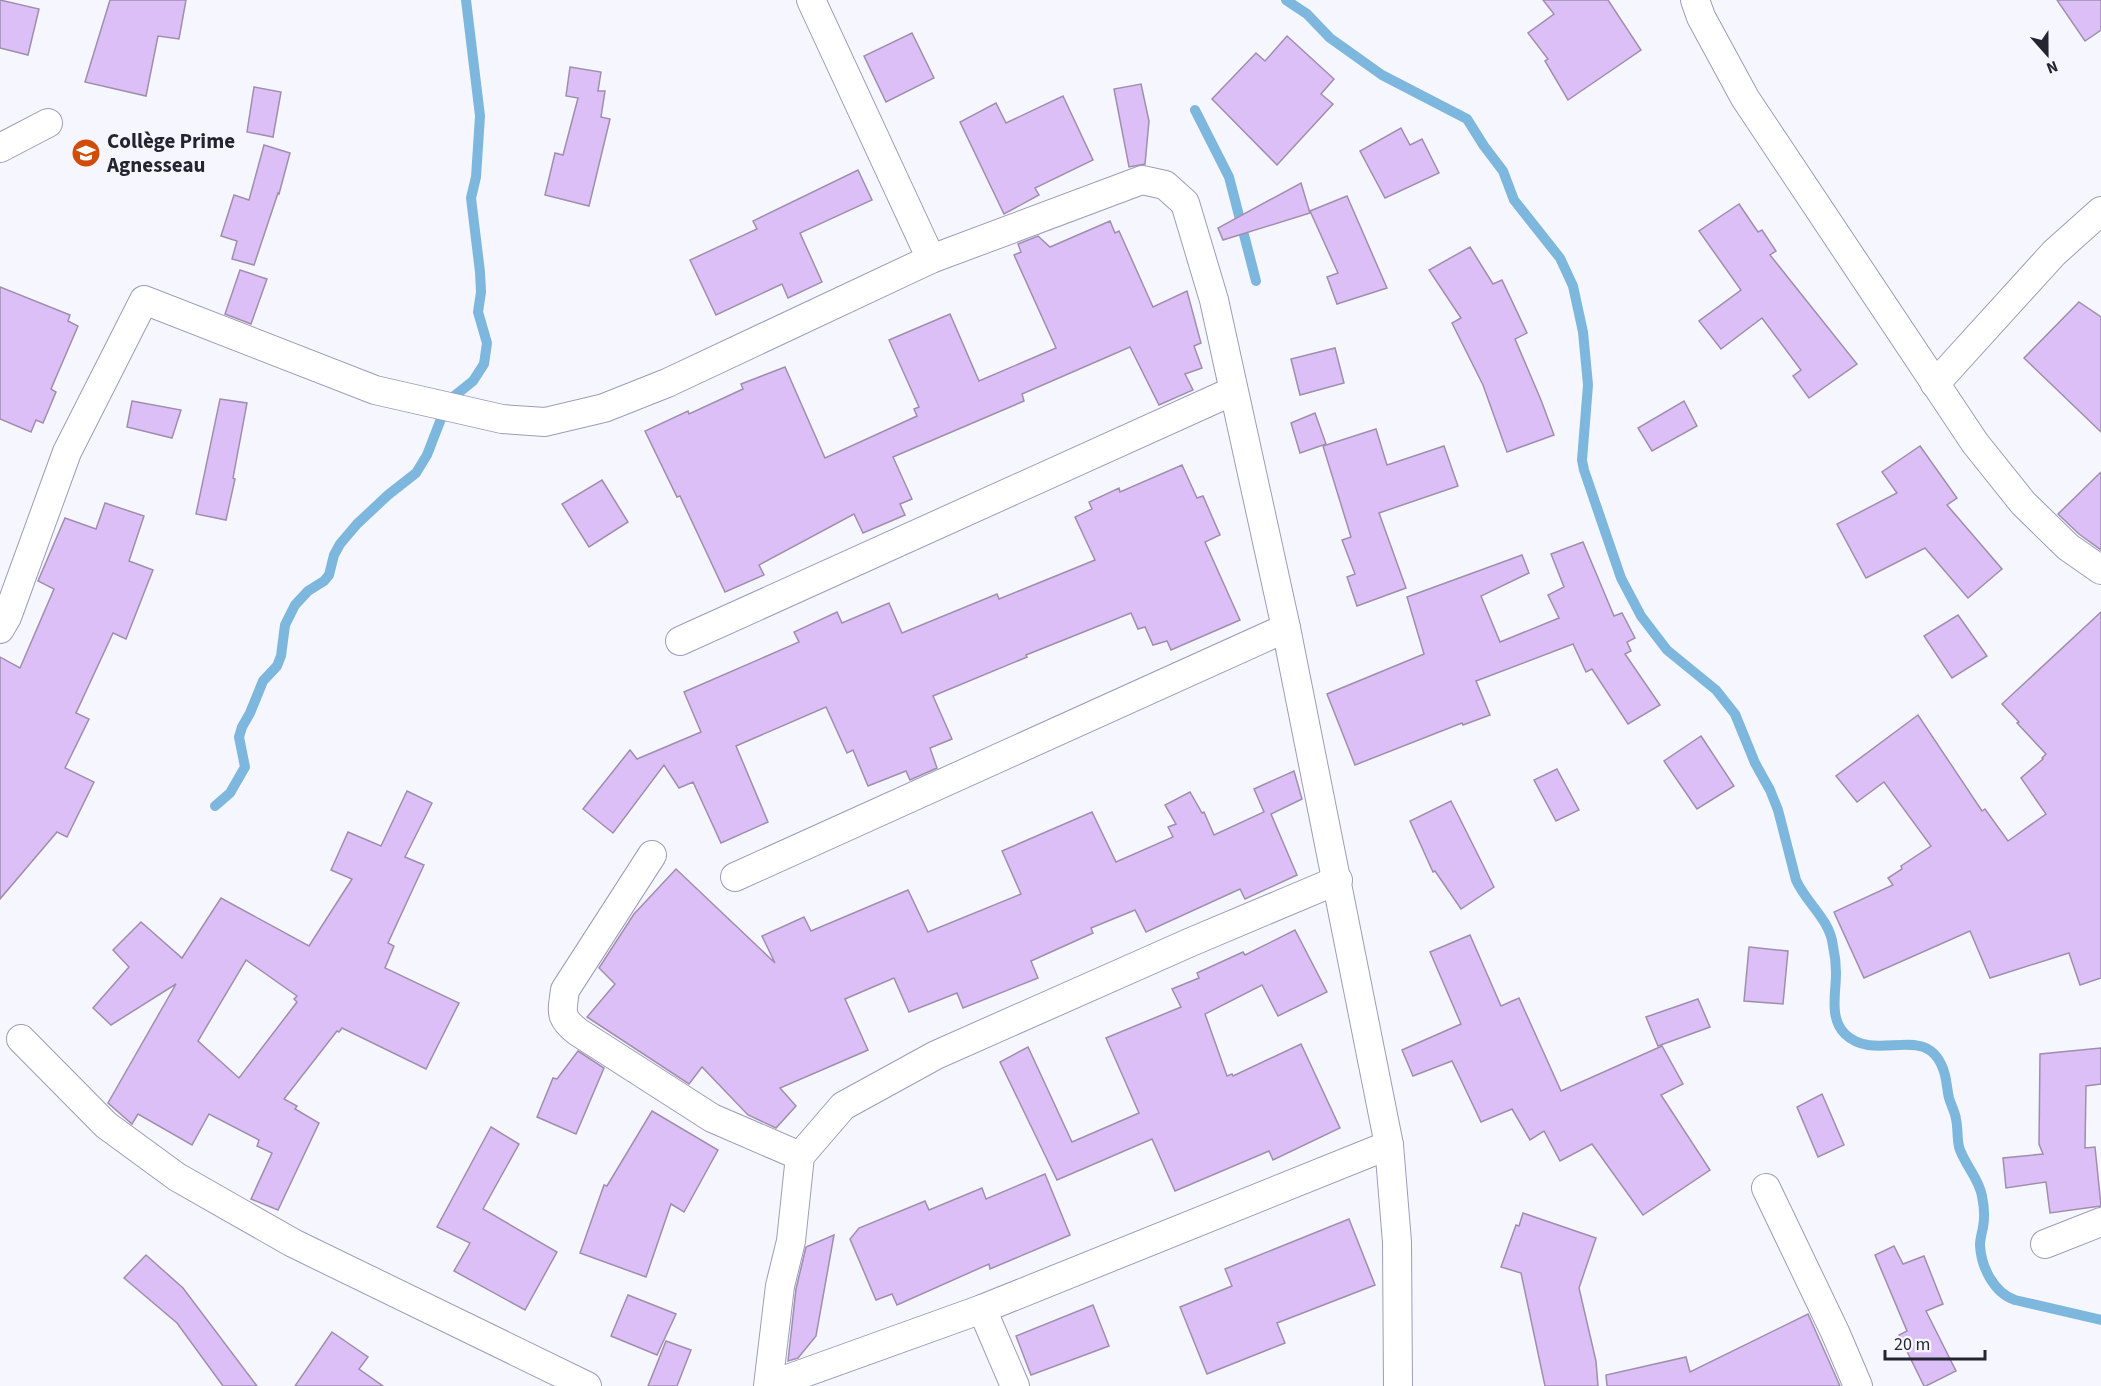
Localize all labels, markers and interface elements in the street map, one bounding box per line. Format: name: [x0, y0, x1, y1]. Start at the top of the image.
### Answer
north arrow: [2017, 24, 2077, 84]
text: N: [2043, 55, 2061, 79]
place label: Collège Prime Agnesseau: [106, 126, 235, 180]
school or university icon: Collège Prime Agnesseau: [70, 137, 102, 169]
scale bar: [1885, 1323, 1986, 1361]
text: 20 m: [1894, 1332, 1930, 1357]

